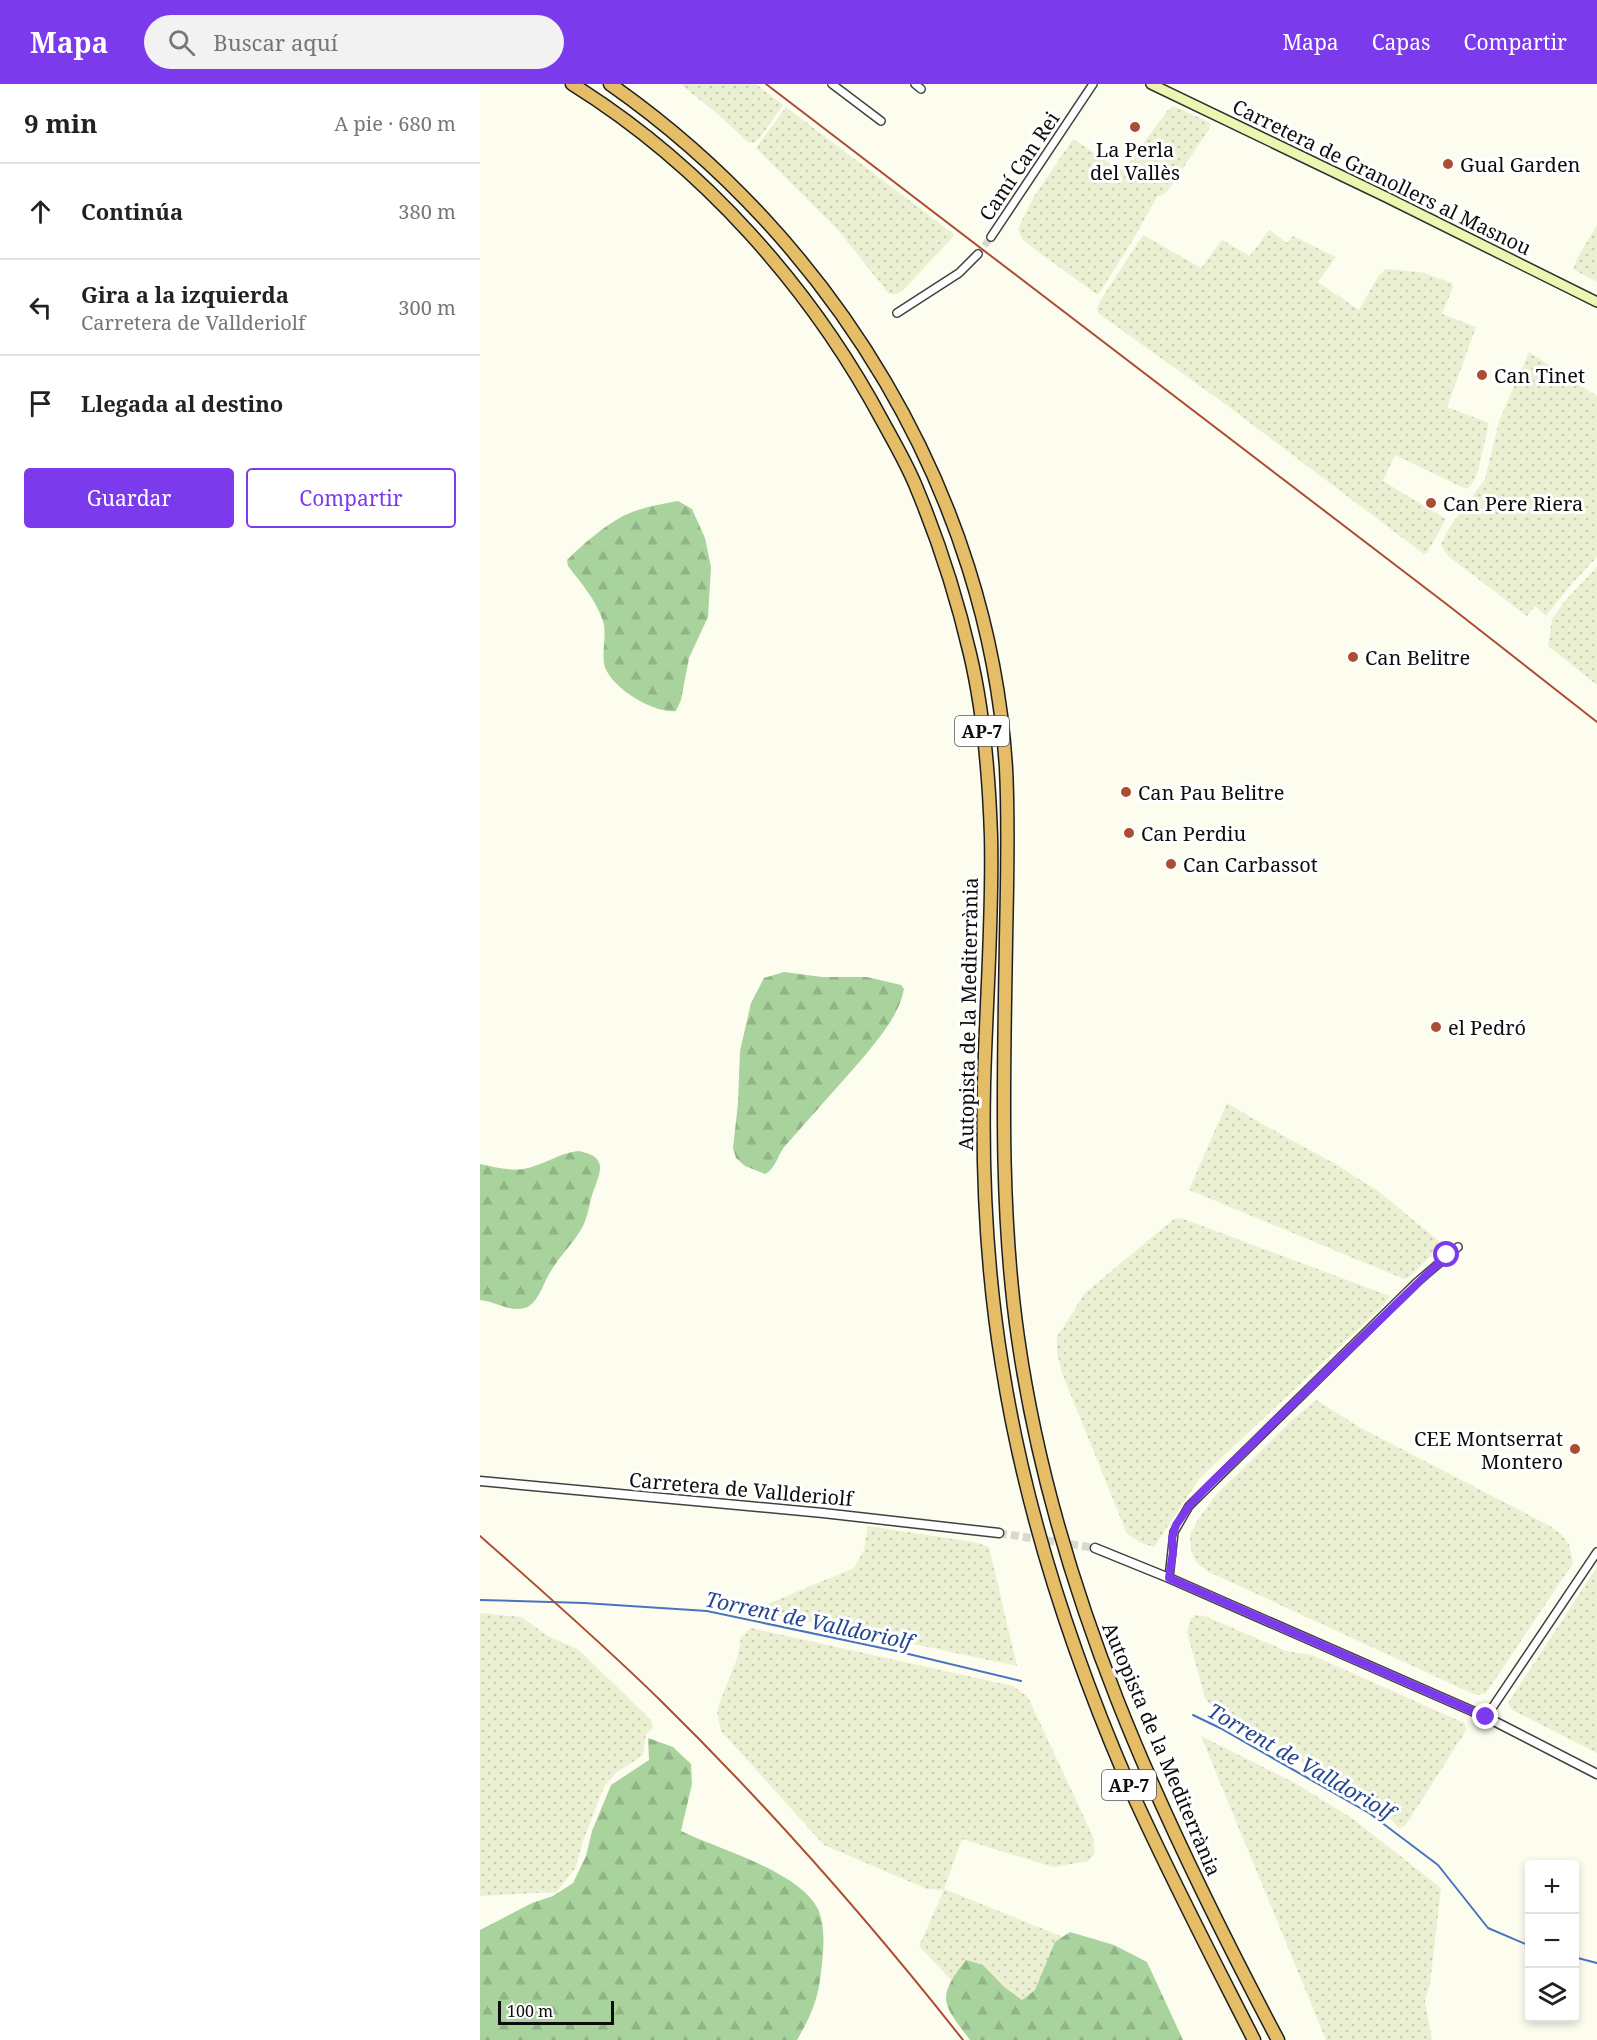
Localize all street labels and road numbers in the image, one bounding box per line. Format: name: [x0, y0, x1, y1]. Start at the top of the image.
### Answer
street label: Carretera de Granollers al Masnou: [1228, 93, 1536, 261]
street label: Camí Can Rei: [973, 106, 1066, 226]
road number: AP-7: [955, 716, 1009, 746]
street label: Autopista de la Mediterrània: [952, 877, 984, 1151]
street label: Carretera de Vallderiolf: [628, 1466, 856, 1512]
street label: Autopista de la Mediterrània: [1096, 1618, 1228, 1880]
road number: AP-7: [1102, 1770, 1156, 1800]

